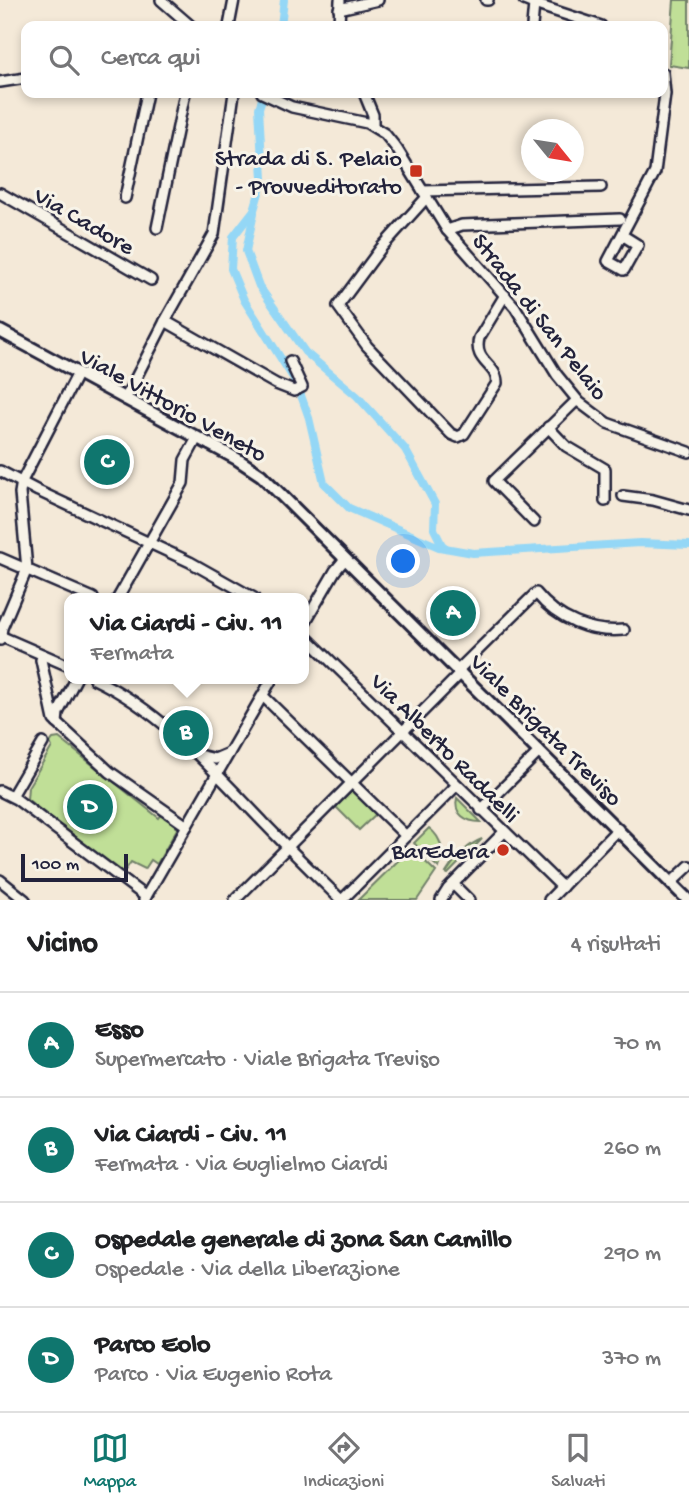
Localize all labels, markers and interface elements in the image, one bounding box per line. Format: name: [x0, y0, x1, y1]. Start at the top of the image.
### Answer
search box: [21, 21, 668, 98]
icon: search: [45, 41, 83, 79]
text: Cerca qui: [101, 44, 201, 75]
north arrow: [521, 119, 584, 182]
place label: Strada di S. Pelaio - Provveditorato: [215, 146, 402, 203]
marker: Strada di S. Pelaio - Provveditorato: [408, 163, 424, 179]
street label: Via Cadore: [27, 182, 139, 264]
street label: Strada di San Pelaio: [464, 229, 613, 408]
street label: Viale Vittorio Veneto: [73, 343, 271, 471]
pin: C: [84, 436, 130, 488]
your location: [386, 544, 420, 578]
pin: A: [430, 587, 476, 639]
popup: [64, 593, 309, 684]
text: Via Ciardi - Civ. 11: [91, 610, 282, 641]
text: Fermata: [91, 641, 174, 668]
street label: Viale Brigata Treviso: [461, 648, 627, 814]
street label: Via Alberto Radaelli: [362, 668, 524, 830]
pin: B: [163, 707, 209, 759]
pin: D: [67, 781, 113, 833]
place label: BarEdera: [391, 839, 490, 868]
marker: BarEdera: [495, 842, 511, 858]
scale bar: [21, 851, 128, 883]
text: 100 m: [32, 854, 79, 877]
text: Vicino: [28, 928, 98, 963]
text: 4 risultati: [571, 932, 661, 959]
text: Esso: [95, 1016, 144, 1047]
text: A: [44, 1031, 58, 1058]
text: 70 m: [614, 1031, 661, 1058]
text: Supermercato · Viale Brigata Treviso: [95, 1047, 440, 1074]
text: Via Ciardi - Civ. 11: [95, 1121, 287, 1152]
text: B: [45, 1136, 57, 1163]
text: 260 m: [603, 1136, 661, 1163]
text: Fermata · Via Guglielmo Ciardi: [95, 1152, 388, 1179]
text: Ospedale generale di zona San Camillo: [95, 1226, 512, 1257]
text: C: [45, 1241, 57, 1268]
text: 290 m: [603, 1241, 661, 1268]
text: Ospedale · Via della Liberazione: [95, 1257, 400, 1284]
text: Parco Eolo: [95, 1331, 210, 1362]
text: D: [44, 1346, 59, 1373]
text: 370 m: [602, 1346, 661, 1373]
text: Parco · Via Eugenio Rota: [95, 1362, 332, 1389]
tab: Mappa: [83, 1429, 136, 1494]
tab: Indicazioni: [303, 1429, 384, 1494]
tab: Salvati: [551, 1429, 606, 1494]

